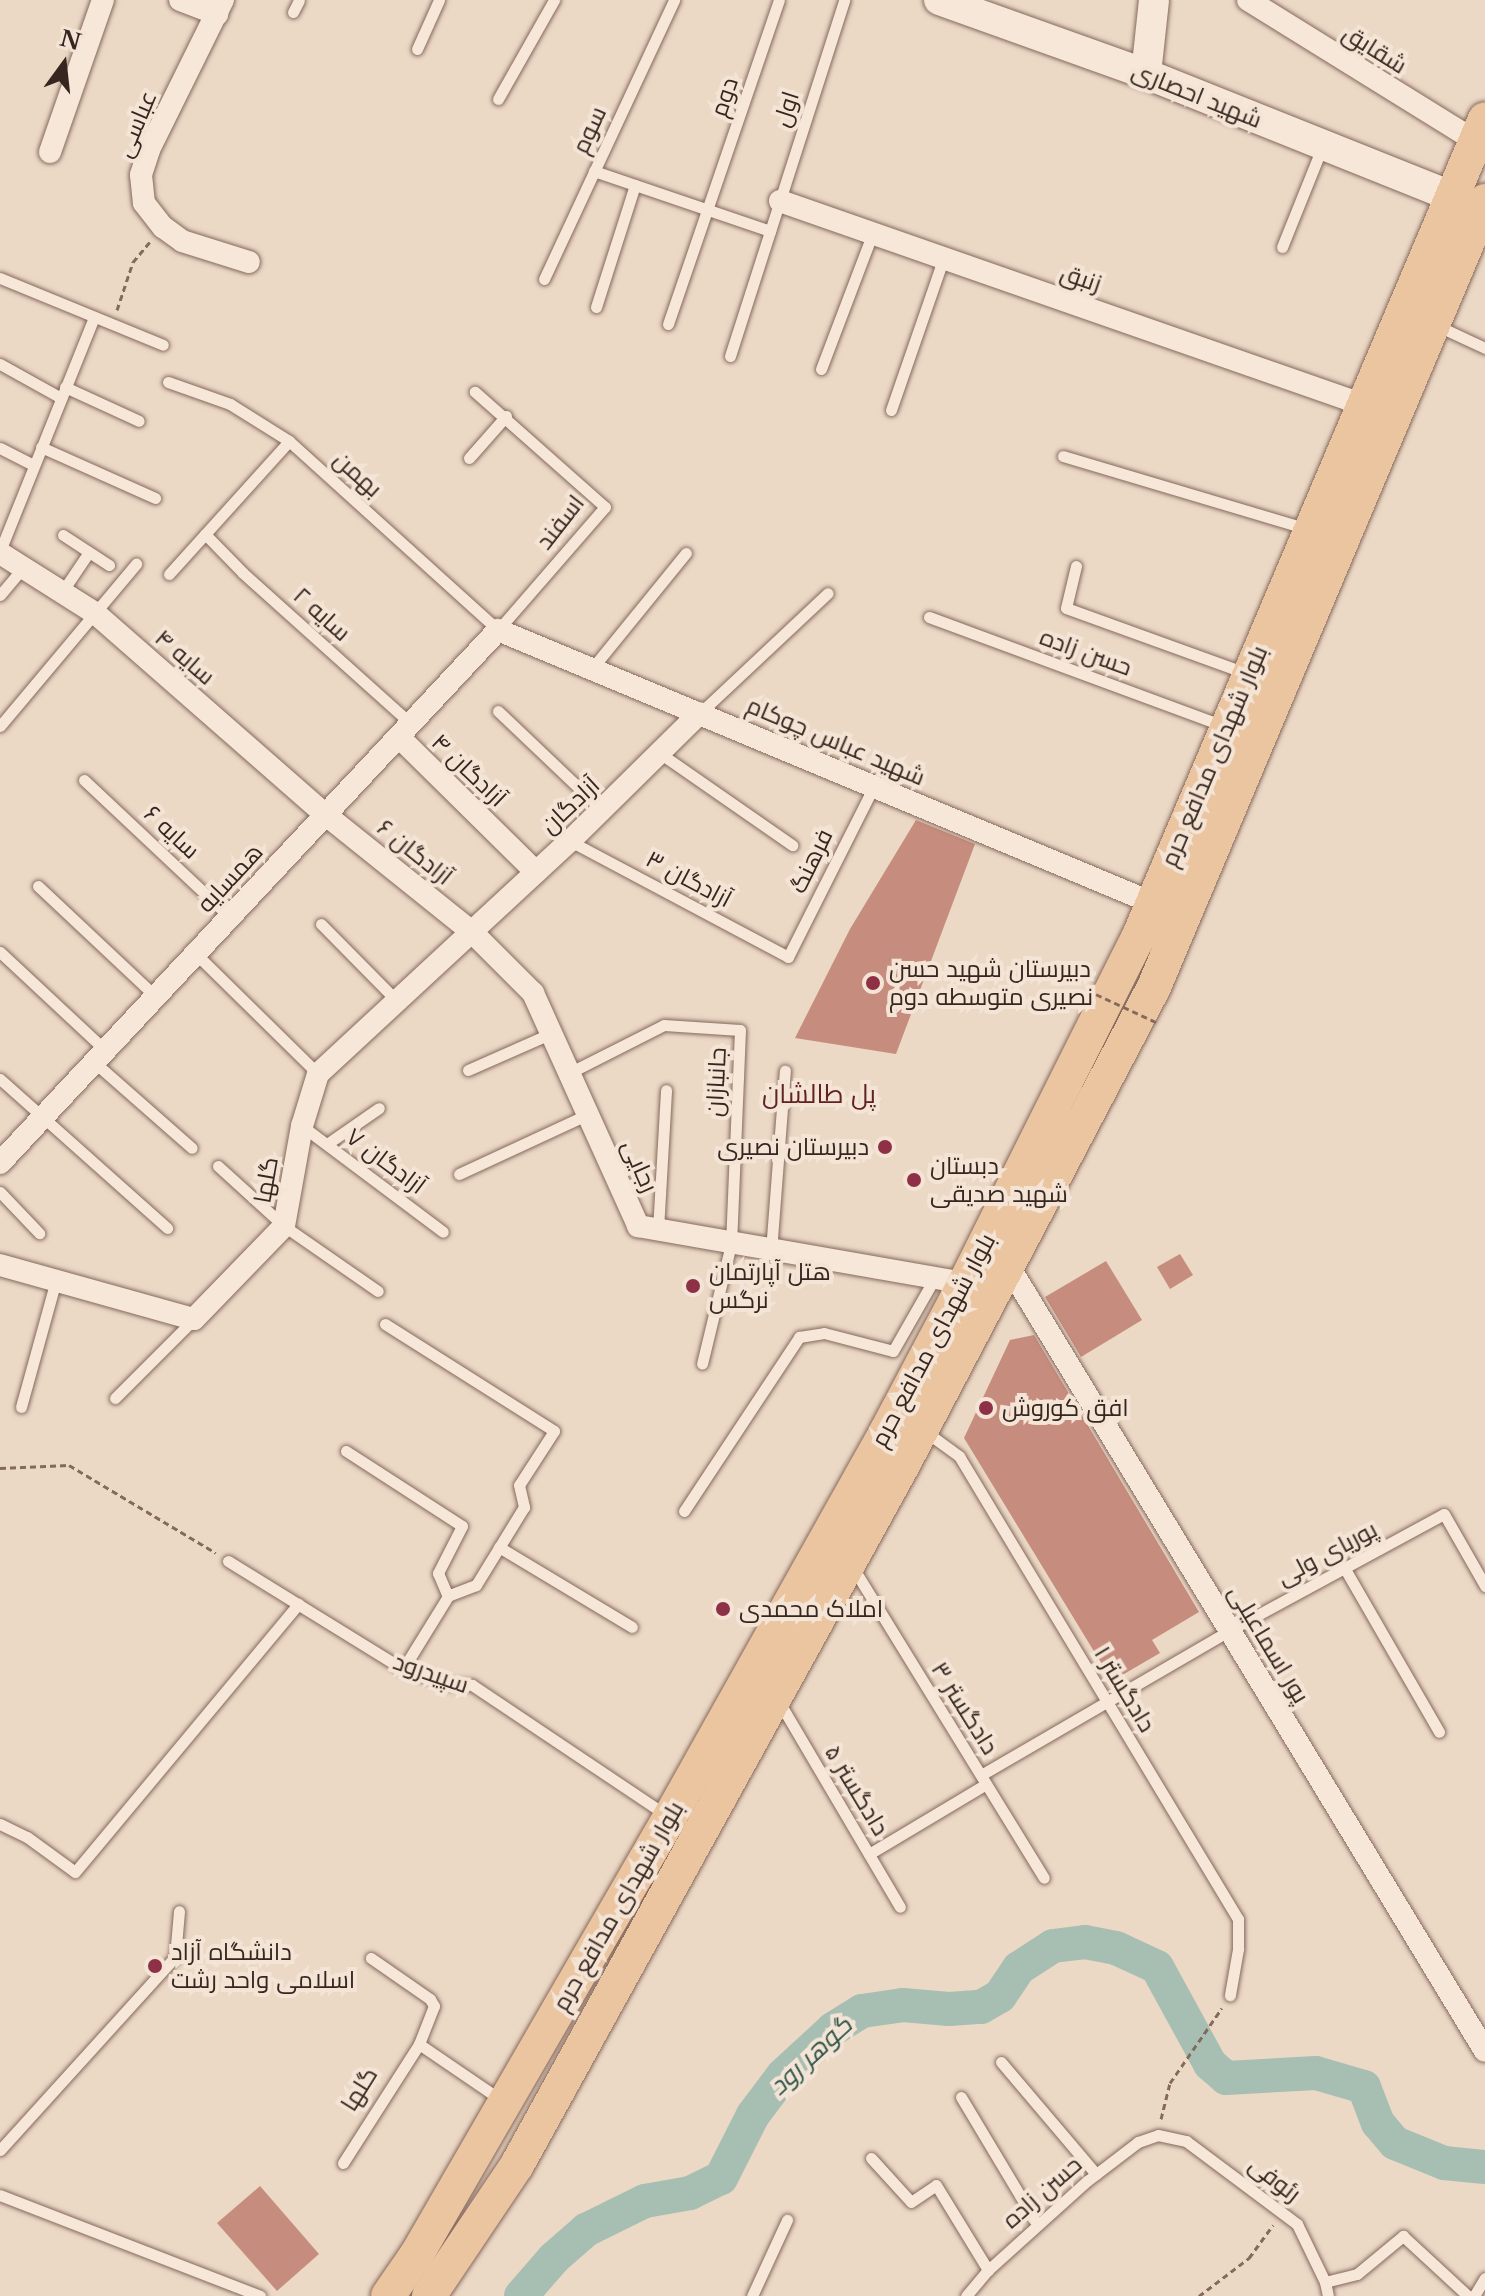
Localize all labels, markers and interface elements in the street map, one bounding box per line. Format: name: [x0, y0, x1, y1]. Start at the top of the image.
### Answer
street label: شقایق: [1338, 18, 1412, 80]
north arrow: [24, 24, 104, 104]
text: N: [57, 25, 84, 56]
street label: شهید احصاری: [1128, 56, 1266, 134]
street label: دوم: [704, 74, 744, 120]
street label: عباسی: [109, 86, 163, 162]
street label: اول: [767, 88, 805, 130]
street label: سوم: [566, 102, 612, 158]
street label: زنبق: [1057, 258, 1105, 298]
street label: بهمن: [328, 445, 388, 503]
street label: اسفند: [530, 489, 590, 555]
street label: سایه ۲: [288, 581, 356, 647]
street label: حسن زاده: [1036, 622, 1136, 682]
street label: سایه ۴: [149, 623, 221, 691]
street label: بلوار شهدای مدافع حرم: [1154, 641, 1274, 871]
street label: شهید عباس چوکام: [742, 690, 930, 792]
street label: آزادگان ۴: [426, 727, 512, 813]
street label: آزادگان: [535, 771, 605, 839]
street label: سایه ۶: [138, 799, 206, 865]
street label: آزادگان ۶: [372, 813, 458, 891]
street label: فرهنگ: [783, 824, 839, 898]
street label: همسایه: [191, 838, 269, 918]
street label: آزادگان ۳: [641, 844, 737, 914]
place label: دبیرستان شهید حسن نصیری متوسطه دوم: [889, 955, 1093, 1011]
marker: دبیرستان شهید حسن نصیری متوسطه دوم: [864, 974, 882, 992]
street label: جانبازان: [700, 1046, 732, 1118]
district label: پل طالشان: [762, 1079, 876, 1111]
street label: آزادگان ۷: [341, 1122, 431, 1200]
place label: دبیرستان نصیری: [717, 1133, 869, 1161]
street label: رجایی: [616, 1135, 664, 1197]
marker: دبیرستان نصیری: [876, 1138, 894, 1156]
place label: دبستان شهید صدیقی: [930, 1152, 1068, 1208]
street label: گلها: [248, 1155, 284, 1205]
marker: دبستان شهید صدیقی: [905, 1171, 923, 1189]
street label: بلوار شهدای مدافع حرم: [865, 1228, 1001, 1452]
place label: هتل آپارتمان نرگس: [709, 1258, 831, 1314]
marker: هتل آپارتمان نرگس: [684, 1277, 702, 1295]
place label: افق کوروش: [1002, 1394, 1129, 1422]
marker: افق کوروش: [977, 1399, 995, 1417]
street label: پوریای ولی: [1272, 1515, 1382, 1591]
street label: پور اسماعیلی: [1222, 1580, 1316, 1708]
place label: املاک محمدی: [739, 1595, 883, 1623]
marker: املاک محمدی: [714, 1600, 732, 1618]
street label: دادگستر ۱: [1088, 1641, 1162, 1737]
street label: سپیدرود: [390, 1647, 472, 1699]
street label: دادگستر ۳: [925, 1656, 1005, 1760]
street label: دادگستر ۵: [819, 1739, 895, 1841]
street label: بلوار شهدای مدافع حرم: [546, 1796, 690, 2016]
place label: دانشگاه آزاد اسلامی واحد رشت: [171, 1938, 355, 1994]
marker: دانشگاه آزاد اسلامی واحد رشت: [146, 1957, 164, 1975]
water label: گوهر رود: [763, 2010, 859, 2102]
street label: گلها: [334, 2062, 384, 2116]
street label: حسن زاده: [996, 2150, 1088, 2234]
street label: رئوفی: [1243, 2150, 1307, 2208]

